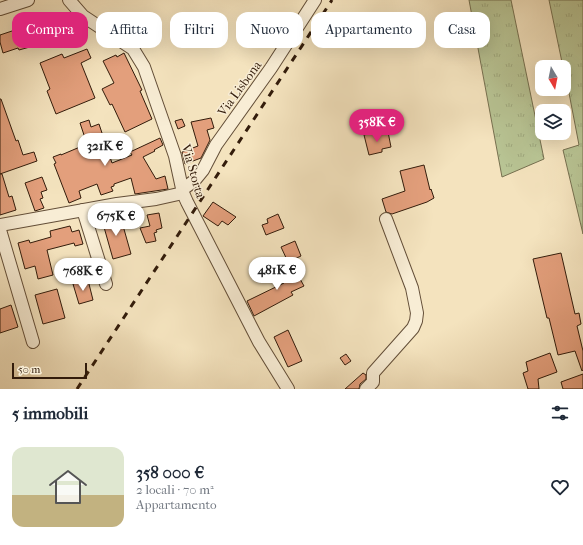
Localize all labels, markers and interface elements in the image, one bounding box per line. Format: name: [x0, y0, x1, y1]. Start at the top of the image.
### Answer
chip: Compra: [12, 12, 88, 48]
chip: Affitta: [96, 12, 162, 48]
chip: Filtri: [170, 12, 228, 48]
chip: Nuovo: [236, 12, 303, 48]
chip: Appartamento: [311, 12, 426, 48]
chip: Casa: [434, 12, 490, 48]
street label: Via Lisbona: [214, 57, 265, 120]
north arrow: [535, 60, 571, 96]
map controls: [535, 60, 571, 140]
button: layers: [535, 104, 571, 140]
pin: 358K €: [344, 109, 410, 143]
text: 358K €: [358, 114, 396, 129]
pin: 321K €: [72, 133, 138, 167]
text: 321K €: [87, 138, 123, 153]
street label: Via Storta: [178, 142, 209, 201]
pin: 675K €: [83, 203, 149, 237]
text: 675K €: [97, 208, 135, 223]
pin: 481K €: [244, 257, 310, 291]
pin: 768K €: [50, 258, 116, 292]
text: 481K €: [258, 262, 296, 277]
text: 768K €: [63, 263, 103, 278]
scale bar: [12, 361, 87, 380]
text: 50 m: [18, 363, 40, 376]
icon: filters: [549, 402, 571, 424]
text: 5 immobili: [12, 403, 88, 423]
text: 358 000 €: [136, 462, 204, 482]
icon: home: [44, 463, 92, 511]
icon: heart: [549, 476, 571, 498]
text: 2 locali · 70 m²: [136, 482, 214, 497]
text: Appartamento: [136, 497, 217, 512]

